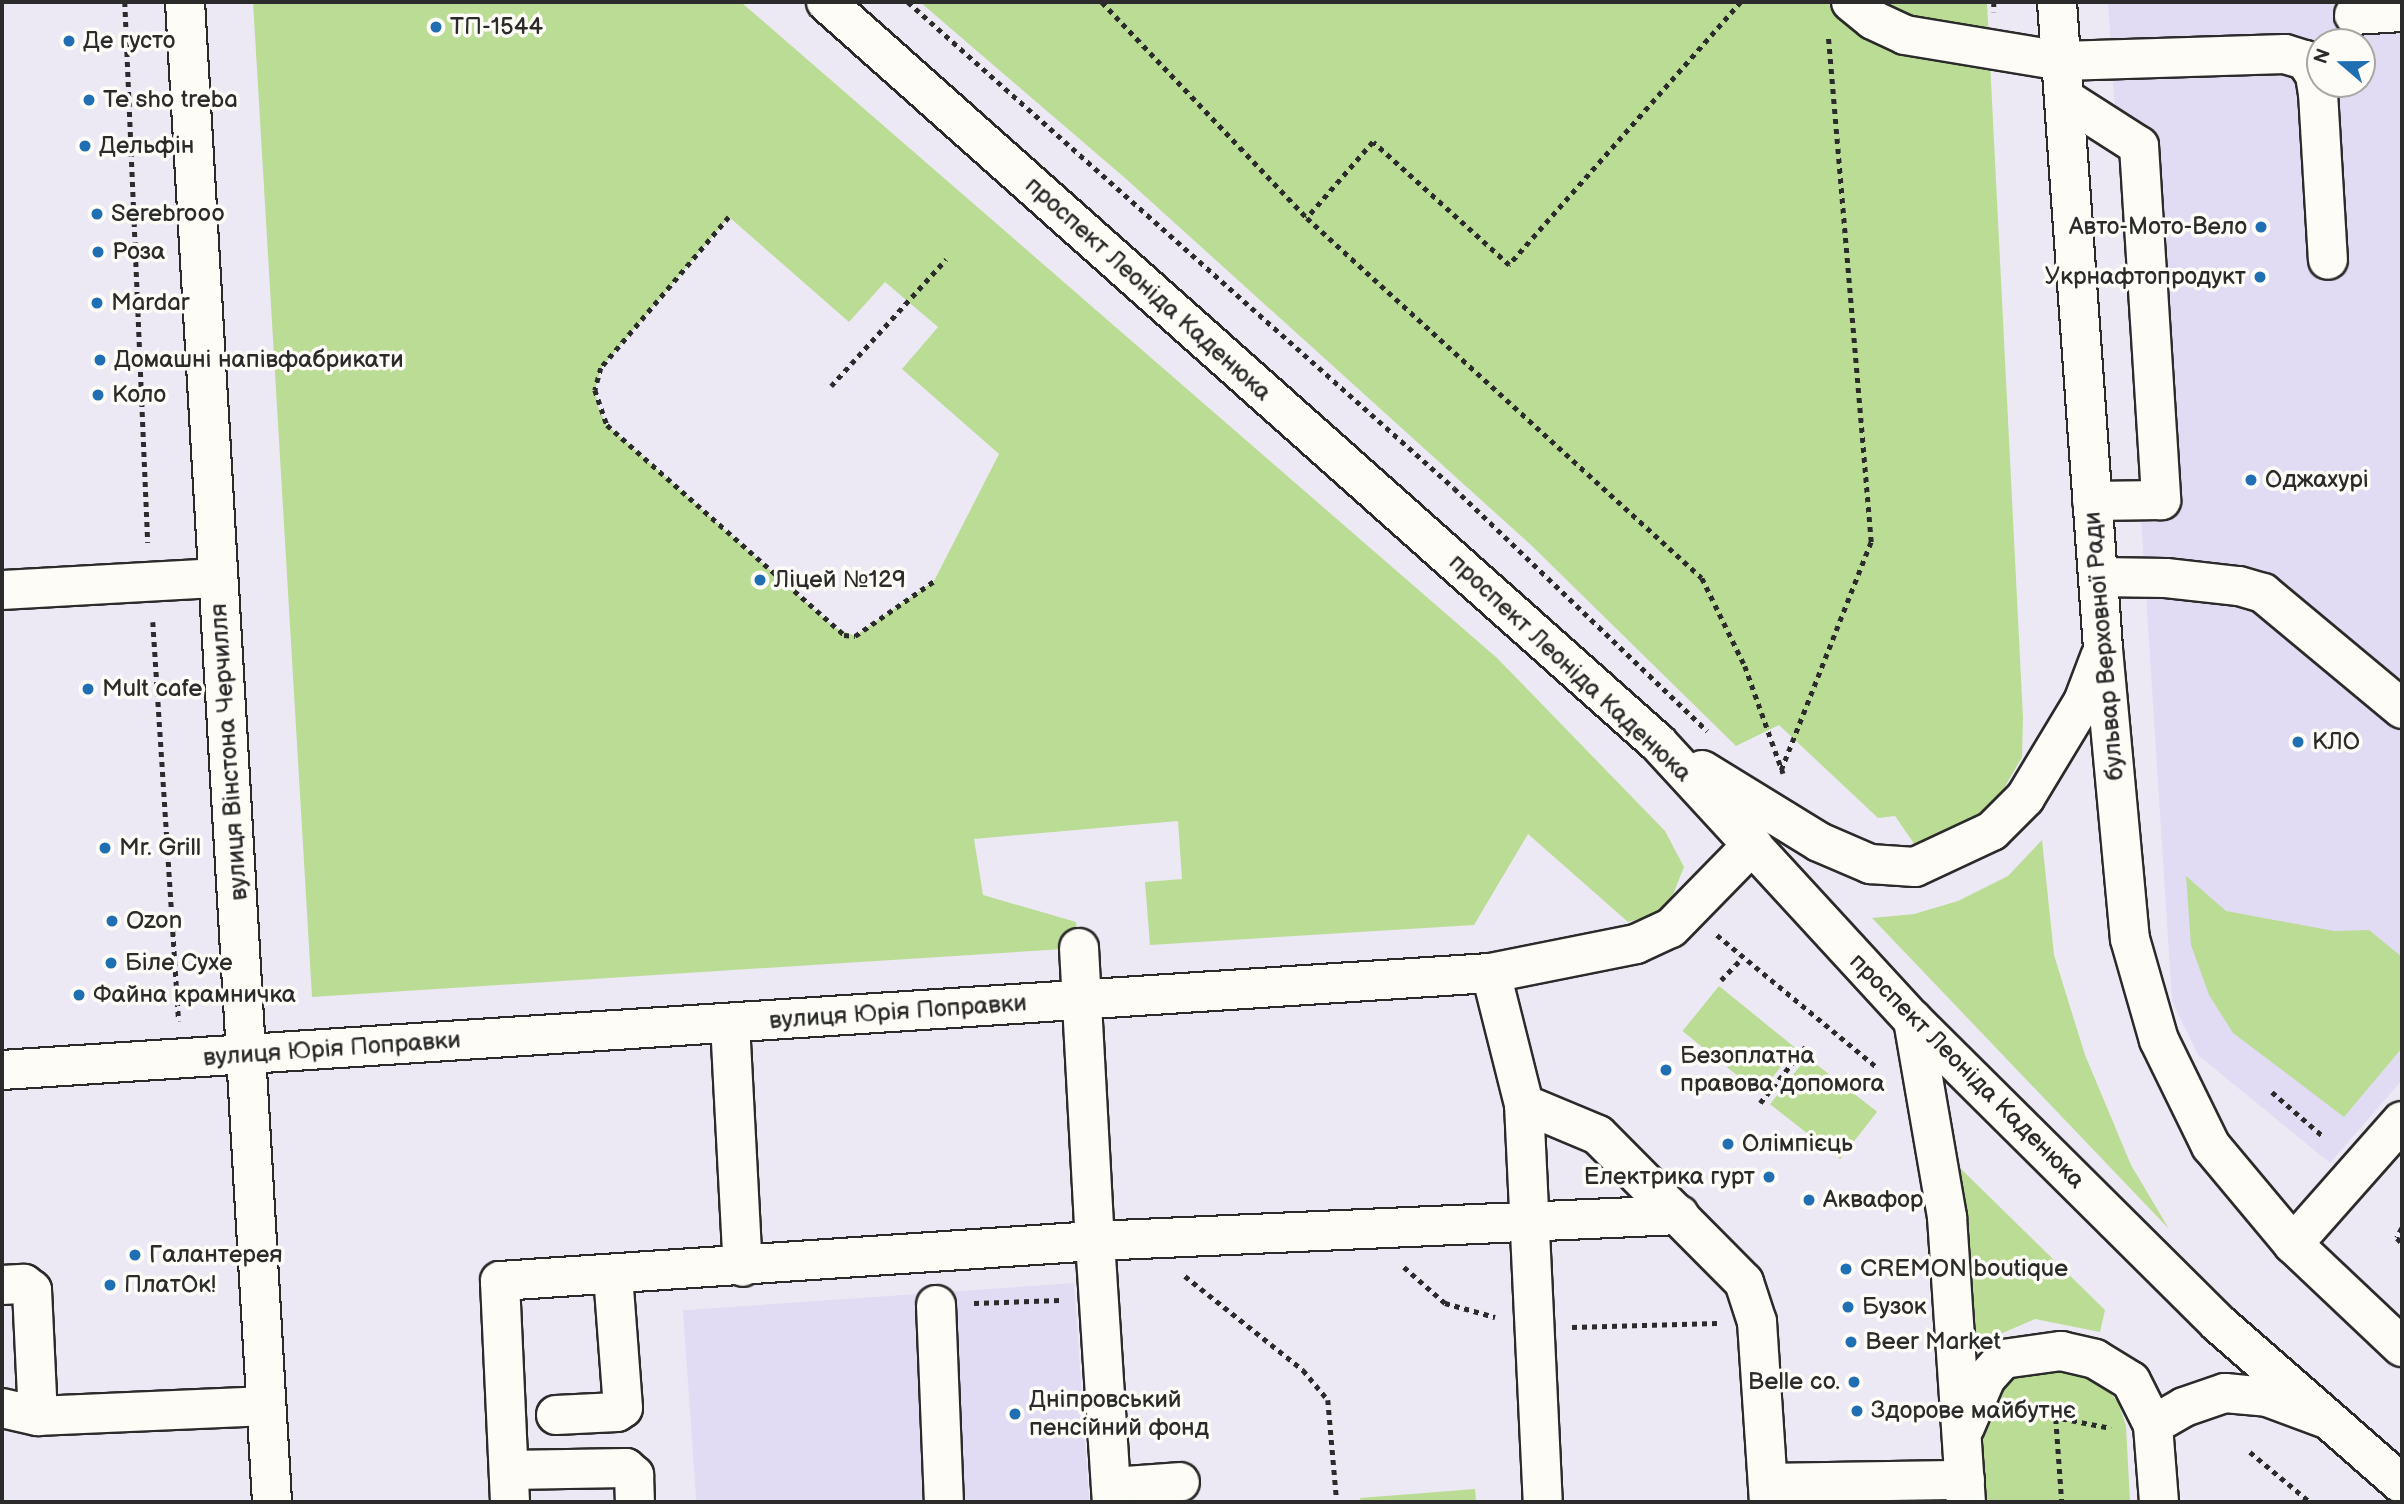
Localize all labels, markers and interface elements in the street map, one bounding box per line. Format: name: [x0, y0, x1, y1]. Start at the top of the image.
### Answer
place label: ТП-1544: [450, 13, 543, 41]
marker: ТП-1544: [428, 19, 444, 35]
place label: Де густо: [83, 27, 175, 55]
north arrow: [2306, 28, 2376, 98]
marker: Де густо: [61, 33, 77, 49]
text: N: [2309, 46, 2336, 67]
place label: Te sho treba: [103, 86, 238, 114]
marker: Te sho treba: [81, 92, 97, 108]
place label: Дельфін: [99, 132, 194, 160]
marker: Дельфін: [77, 138, 93, 154]
street label: проспект Леоніда Каденюка: [1019, 171, 1277, 407]
place label: Serebrooo: [111, 200, 225, 228]
marker: Serebrooo: [89, 206, 105, 222]
place label: Авто-Мото-Вело: [2069, 213, 2247, 241]
marker: Авто-Мото-Вело: [2253, 219, 2269, 235]
place label: Роза: [112, 238, 165, 266]
marker: Роза: [90, 244, 106, 260]
place label: Укрнафтопродукт: [2045, 263, 2246, 291]
marker: Укрнафтопродукт: [2252, 269, 2268, 285]
place label: Mardar: [111, 289, 189, 317]
marker: Mardar: [89, 295, 105, 311]
place label: Домашні напівфабрикати: [114, 346, 404, 374]
marker: Домашні напівфабрикати: [92, 352, 108, 368]
place label: Коло: [112, 381, 166, 409]
marker: Коло: [90, 387, 106, 403]
place label: Оджахурі: [2265, 466, 2369, 494]
marker: Оджахурі: [2243, 472, 2259, 488]
street label: бульвар Верховної Ради: [2078, 510, 2130, 782]
street label: проспект Леоніда Каденюка: [1443, 548, 1697, 788]
place label: Ліцей №129: [774, 566, 906, 594]
marker: Ліцей №129: [752, 572, 768, 588]
street label: вулиця Вінстона Черчилля: [204, 602, 254, 902]
place label: Mult cafe: [102, 675, 202, 703]
marker: Mult cafe: [80, 681, 96, 697]
place label: КЛО: [2312, 728, 2360, 756]
marker: КЛО: [2290, 734, 2306, 750]
place label: Mr. Grill: [119, 834, 201, 862]
marker: Mr. Grill: [97, 840, 113, 856]
place label: Ozon: [126, 907, 182, 935]
marker: Ozon: [104, 913, 120, 929]
street label: проспект Леоніда Каденюка: [1843, 947, 2091, 1195]
place label: Біле Сухе: [125, 949, 233, 977]
marker: Біле Сухе: [103, 955, 119, 971]
place label: Файна крамничка: [93, 981, 296, 1009]
marker: Файна крамничка: [71, 987, 87, 1003]
street label: вулиця Юрія Поправки: [768, 989, 1028, 1035]
street label: вулиця Юрія Поправки: [202, 1026, 462, 1072]
place label: Безоплатна правова допомога: [1680, 1042, 1885, 1098]
marker: Безоплатна правова допомога: [1658, 1062, 1674, 1078]
place label: Олімпієць: [1742, 1130, 1853, 1158]
marker: Олімпієць: [1720, 1136, 1736, 1152]
place label: Електрика гурт: [1584, 1163, 1755, 1191]
marker: Електрика гурт: [1761, 1169, 1777, 1185]
place label: Аквафор: [1823, 1186, 1923, 1214]
marker: Аквафор: [1801, 1192, 1817, 1208]
place label: Галантерея: [149, 1241, 283, 1269]
marker: Галантерея: [127, 1247, 143, 1263]
place label: CREMON boutique: [1860, 1255, 2068, 1283]
marker: CREMON boutique: [1838, 1261, 1854, 1277]
place label: ПлатОк!: [124, 1271, 216, 1299]
marker: ПлатОк!: [102, 1277, 118, 1293]
place label: Бузок: [1862, 1293, 1927, 1321]
marker: Бузок: [1840, 1299, 1856, 1315]
place label: Beer Market: [1865, 1328, 2001, 1356]
marker: Beer Market: [1843, 1334, 1859, 1350]
place label: Belle co.: [1748, 1368, 1840, 1396]
marker: Belle co.: [1846, 1374, 1862, 1390]
place label: Дніпровський пенсійний фонд: [1029, 1386, 1209, 1442]
place label: Здорове майбутнє: [1871, 1397, 2076, 1425]
marker: Здорове майбутнє: [1849, 1403, 1865, 1419]
marker: Дніпровський пенсійний фонд: [1007, 1406, 1023, 1422]

